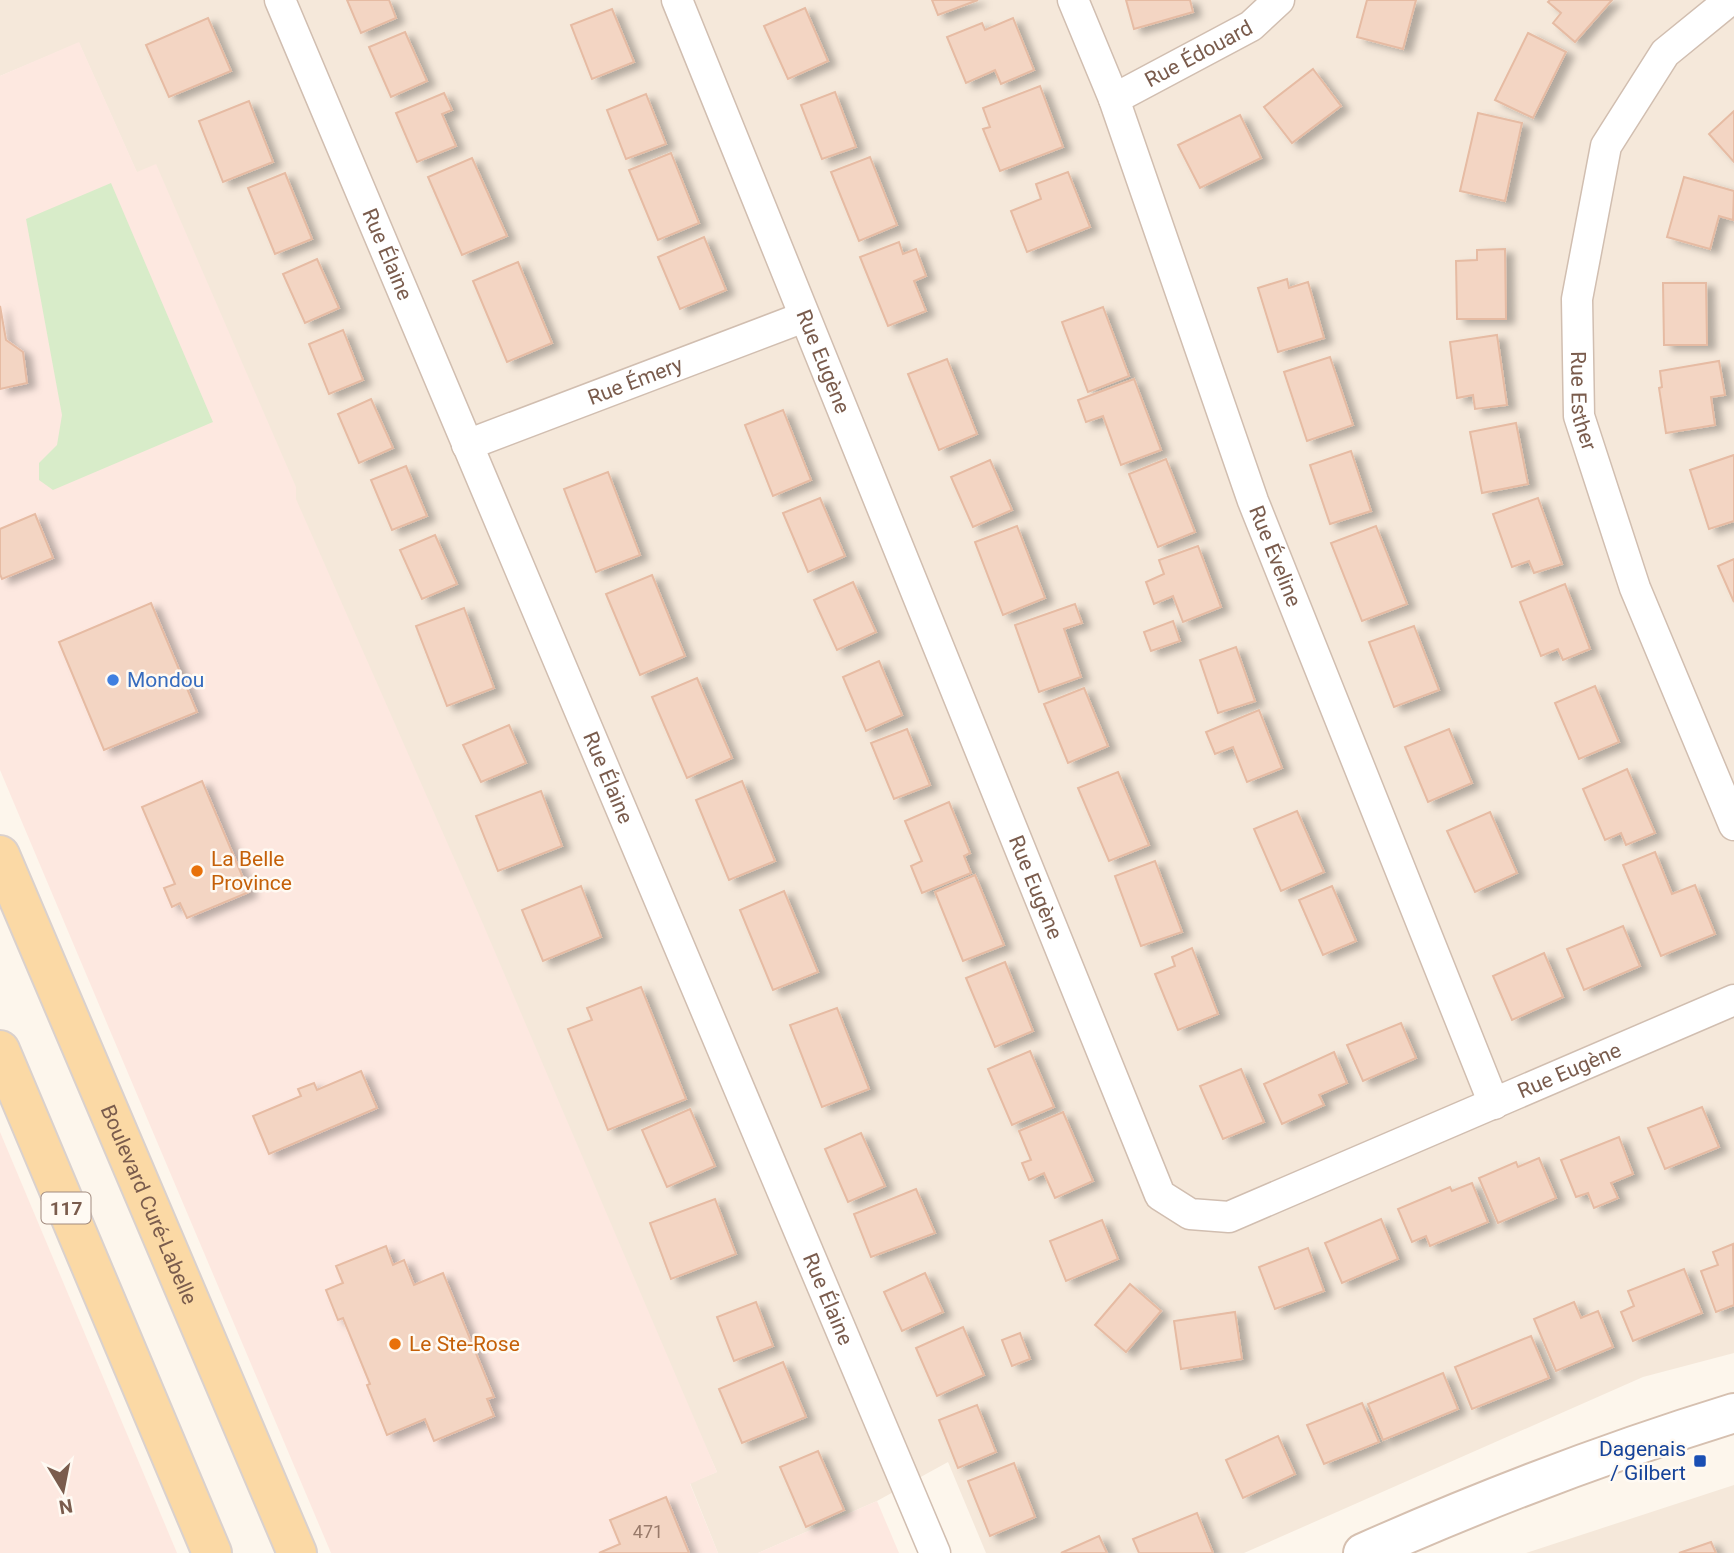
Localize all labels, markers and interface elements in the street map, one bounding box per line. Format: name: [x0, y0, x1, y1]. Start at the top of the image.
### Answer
street label: Rue Édouard: [1141, 15, 1257, 92]
street label: Rue Élaine: [357, 205, 417, 304]
street label: Rue Eugène: [791, 306, 855, 417]
street label: Rue Esther: [1566, 351, 1601, 453]
street label: Rue Émery: [584, 352, 686, 410]
street label: Rue Éveline: [1244, 502, 1306, 610]
place label: Mondou: [127, 668, 204, 692]
marker: Mondou: [105, 672, 121, 688]
street label: Rue Élaine: [578, 728, 638, 827]
street label: Rue Eugène: [1004, 832, 1067, 943]
place label: La Belle Province: [211, 847, 292, 895]
marker: La Belle Province: [189, 863, 205, 879]
street label: Rue Eugène: [1514, 1038, 1625, 1103]
street label: Boulevard Curé-Labelle: [96, 1101, 202, 1308]
road number: 117: [42, 1192, 90, 1224]
street label: Rue Élaine: [798, 1250, 858, 1349]
place label: Le Ste-Rose: [409, 1332, 520, 1356]
marker: Le Ste-Rose: [387, 1336, 403, 1352]
place label: Dagenais / Gilbert: [1599, 1437, 1686, 1485]
marker: Dagenais / Gilbert: [1692, 1453, 1708, 1469]
north arrow: [28, 1455, 98, 1525]
text: N: [57, 1494, 74, 1519]
house number: 471: [633, 1521, 663, 1542]

